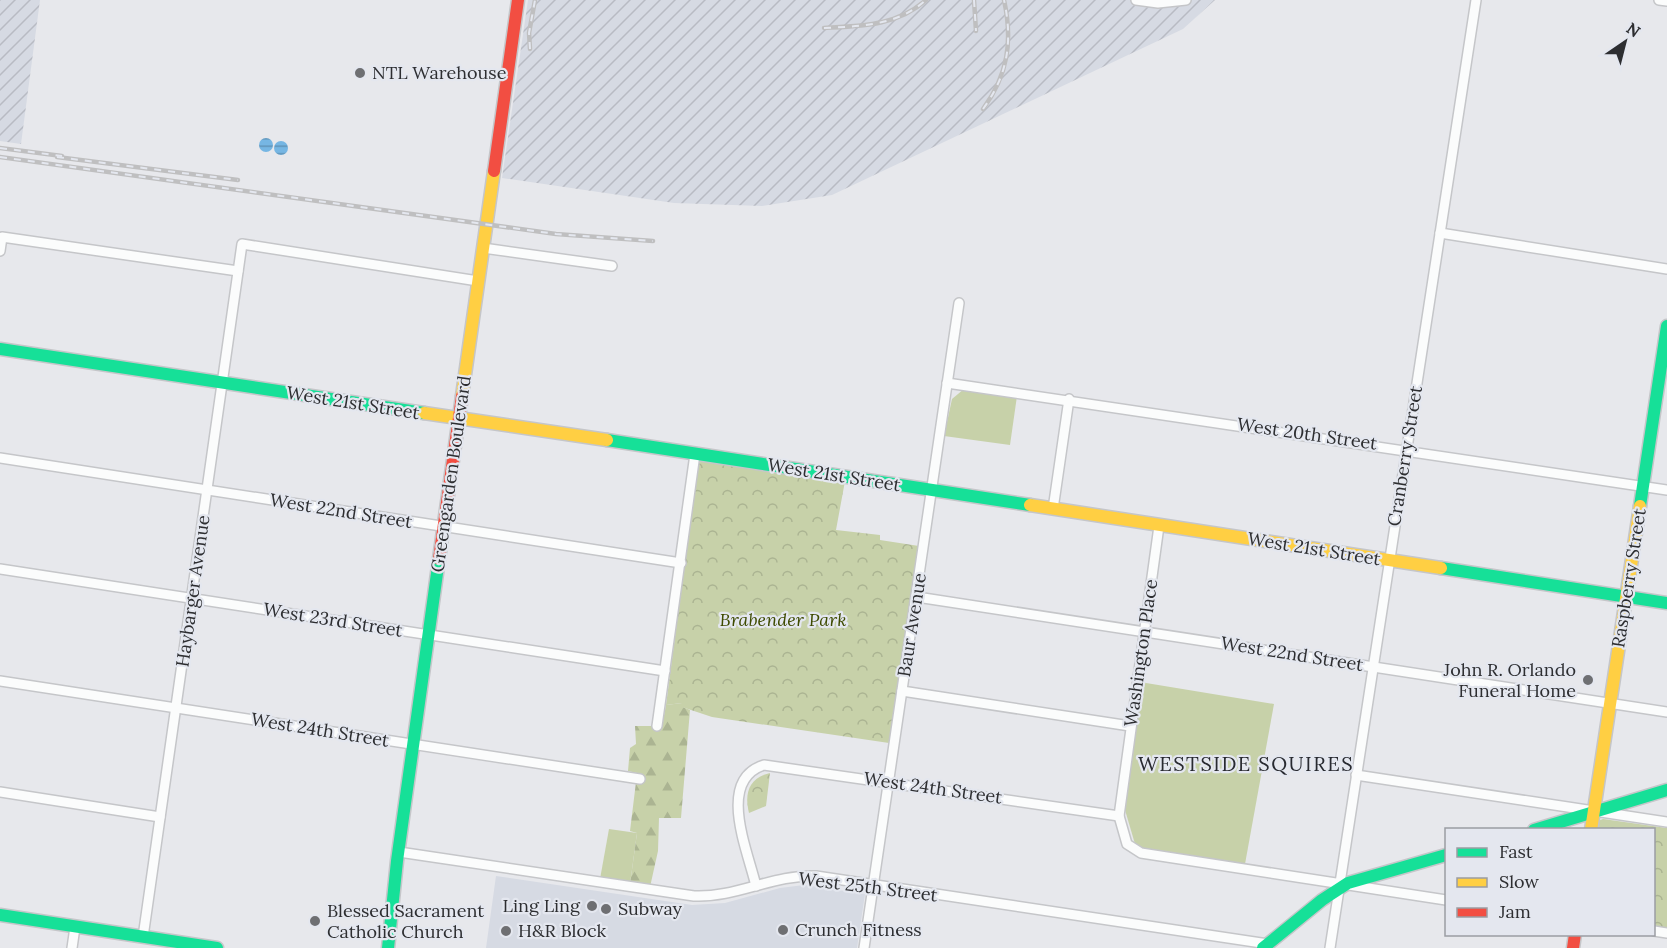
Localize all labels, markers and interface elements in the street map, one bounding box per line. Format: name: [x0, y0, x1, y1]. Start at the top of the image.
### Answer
north arrow: [1595, 12, 1655, 72]
text: N: [1623, 18, 1644, 41]
place label: NTL Warehouse: [372, 61, 507, 84]
marker: NTL Warehouse: [353, 66, 367, 80]
street label: Greengarden Boulevard: [425, 374, 476, 574]
street label: West 21st Street: [285, 381, 421, 424]
street label: Cranberry Street: [1382, 384, 1427, 528]
street label: West 20th Street: [1235, 412, 1379, 455]
street label: West 21st Street: [766, 453, 902, 496]
street label: West 22nd Street: [268, 488, 414, 533]
street label: Raspberry Street: [1606, 506, 1651, 649]
street label: Haybarger Avenue: [170, 513, 215, 668]
street label: West 21st Street: [1246, 527, 1382, 570]
street label: Baur Avenue: [892, 571, 931, 678]
street label: Washington Place: [1119, 577, 1162, 728]
street label: West 23rd Street: [262, 597, 404, 642]
park label: Brabender Park: [719, 608, 847, 631]
street label: West 22nd Street: [1219, 631, 1365, 676]
place label: John R. Orlando Funeral Home: [1443, 658, 1576, 702]
marker: John R. Orlando Funeral Home: [1581, 673, 1595, 687]
street label: West 24th Street: [249, 707, 391, 752]
district label: WESTSIDE SQUIRES: [1138, 751, 1354, 776]
street label: West 24th Street: [862, 766, 1004, 809]
legend: [1445, 828, 1655, 936]
text: Fast: [1499, 840, 1533, 863]
street label: West 25th Street: [797, 867, 939, 906]
text: Slow: [1499, 870, 1539, 893]
place label: Ling Ling: [503, 894, 581, 917]
place label: Subway: [618, 897, 683, 920]
place label: Blessed Sacrament Catholic Church: [327, 899, 484, 943]
marker: Ling Ling: [585, 899, 599, 913]
text: Jam: [1498, 900, 1531, 923]
marker: Subway: [599, 902, 613, 916]
marker: Blessed Sacrament Catholic Church: [308, 914, 322, 928]
place label: Crunch Fitness: [795, 918, 922, 941]
place label: H&R Block: [518, 919, 607, 942]
marker: Crunch Fitness: [776, 923, 790, 937]
marker: H&R Block: [499, 924, 513, 938]

